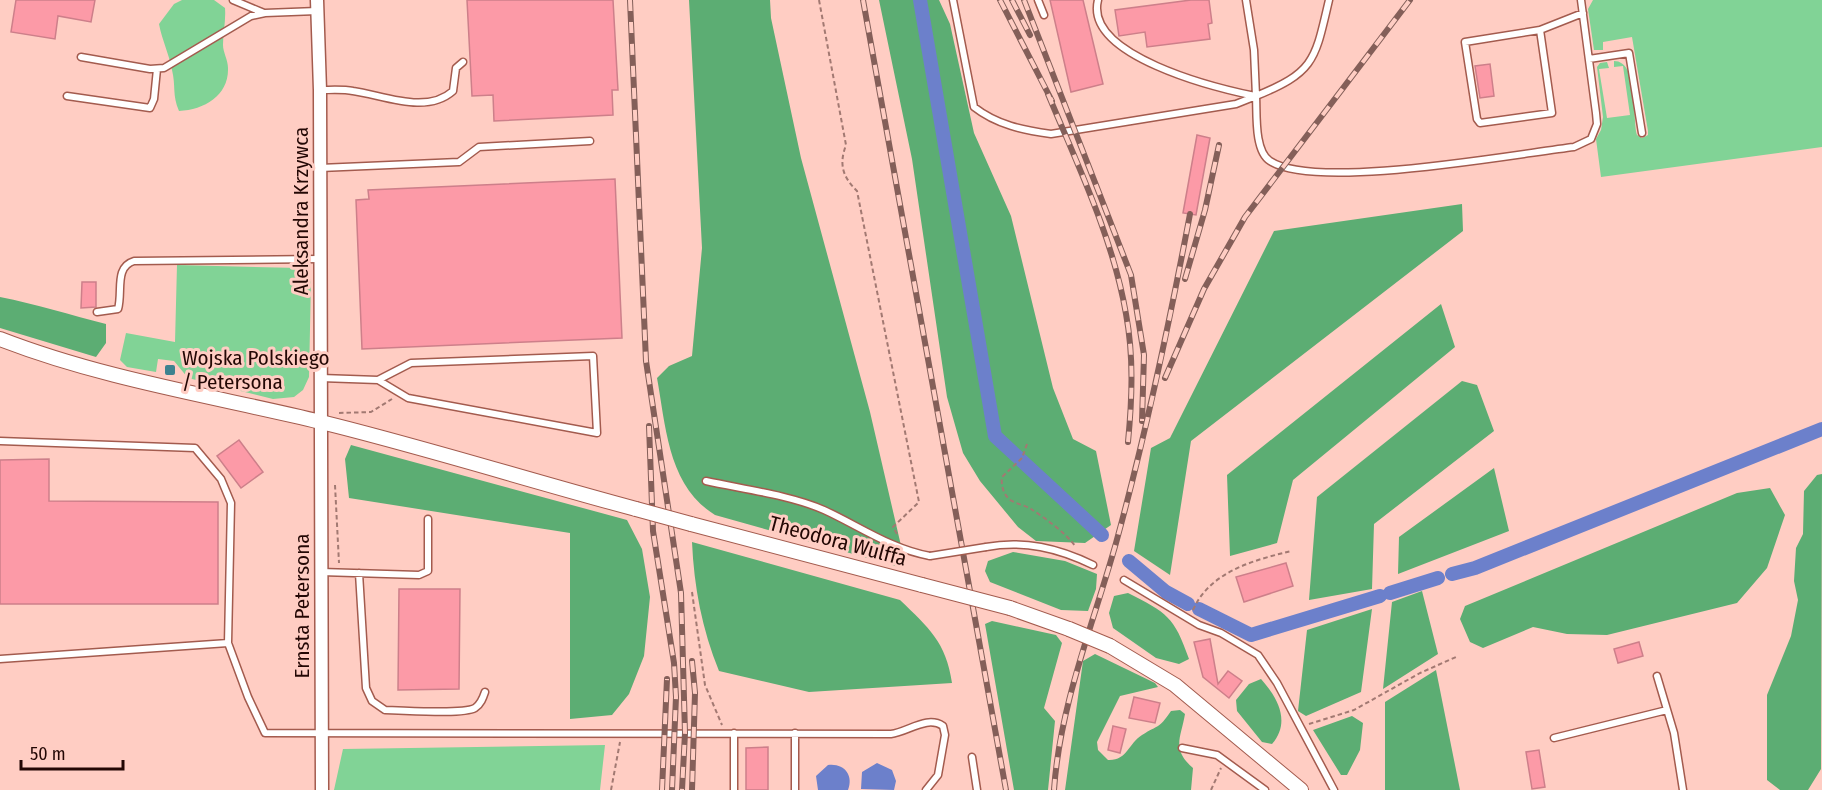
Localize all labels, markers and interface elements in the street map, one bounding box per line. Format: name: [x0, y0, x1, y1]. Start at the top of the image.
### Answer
street label: Aleksandra Krzywca: [288, 127, 314, 295]
place label: Wojska Polskiego / Petersona: [182, 345, 329, 395]
marker: Wojska Polskiego / Petersona: [163, 363, 177, 377]
street label: Theodora Wulffa: [766, 510, 910, 572]
street label: Ernsta Petersona: [289, 533, 315, 679]
scale bar: [21, 733, 123, 771]
text: 50 m: [30, 743, 66, 765]

